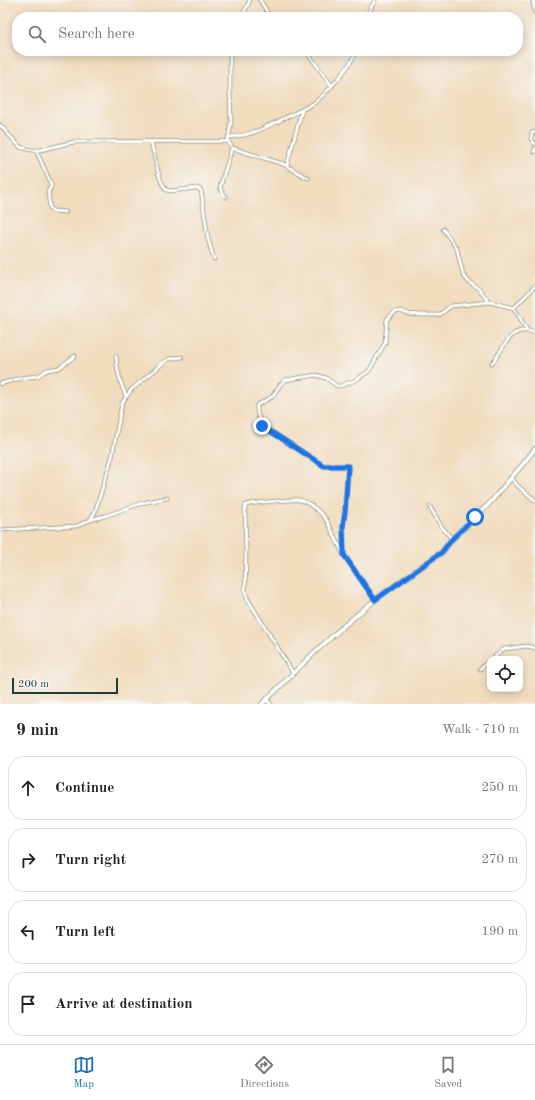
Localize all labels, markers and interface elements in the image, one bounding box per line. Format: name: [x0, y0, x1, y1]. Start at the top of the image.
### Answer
search box: [12, 12, 523, 56]
icon: search: [26, 23, 48, 45]
text: Search here: [58, 27, 135, 42]
route end: [253, 417, 271, 435]
route start: [466, 508, 484, 526]
map controls: [487, 656, 523, 692]
button: locate: [487, 656, 523, 692]
scale bar: [12, 676, 118, 695]
text: 200 m: [18, 679, 49, 690]
text: 9 min: [16, 722, 59, 739]
text: Walk · 710 m: [442, 723, 519, 736]
icon: ahead: [17, 777, 39, 799]
text: Continue: [55, 781, 114, 796]
text: 250 m: [481, 781, 518, 794]
icon: right: [17, 849, 39, 871]
text: Turn right: [55, 853, 126, 868]
text: 270 m: [481, 853, 518, 866]
icon: left: [17, 921, 39, 943]
text: Turn left: [55, 925, 115, 940]
text: 190 m: [481, 925, 518, 938]
icon: arrive: [17, 993, 39, 1015]
text: Arrive at destination: [55, 997, 193, 1012]
tab: Map: [73, 1054, 95, 1092]
tab: Directions: [240, 1054, 289, 1092]
tab: Saved: [434, 1054, 462, 1092]

